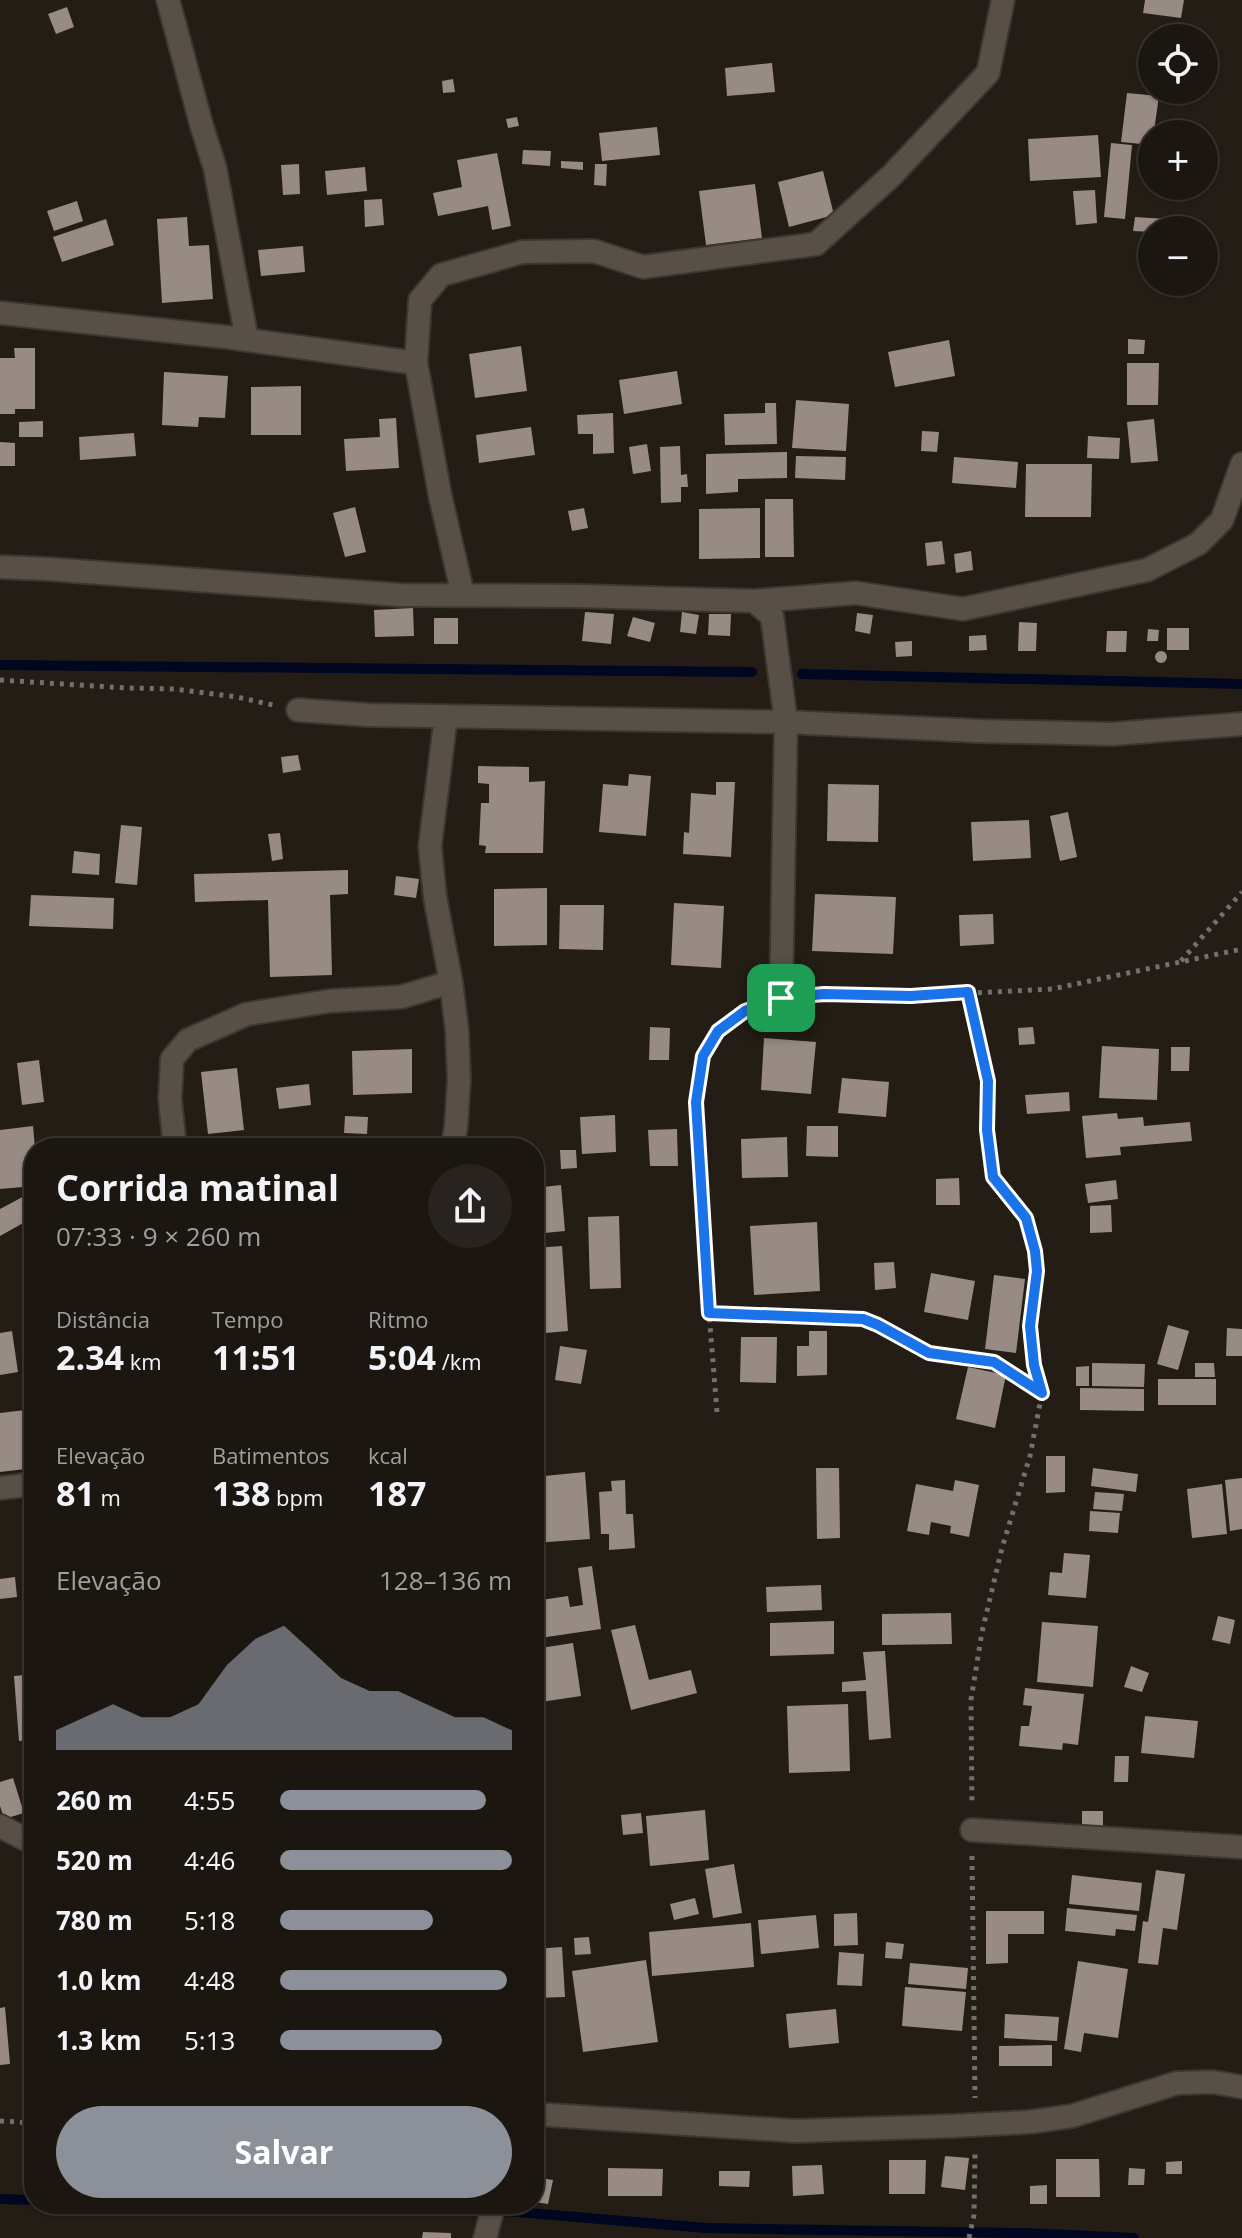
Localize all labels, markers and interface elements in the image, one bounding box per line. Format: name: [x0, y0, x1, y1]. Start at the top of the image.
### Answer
map controls: [1138, 24, 1218, 296]
button: locate: [1138, 24, 1218, 104]
button: +: [1138, 120, 1218, 200]
button: −: [1138, 216, 1218, 296]
pin: [747, 964, 815, 1032]
icon: arrive: [759, 976, 803, 1020]
text: Corrida matinal: [56, 1163, 339, 1212]
button: share: [428, 1164, 512, 1248]
text: 07:33 · 9 × 260 m: [56, 1218, 261, 1254]
text: Distância: [56, 1304, 150, 1334]
text: Tempo: [212, 1304, 284, 1334]
text: Ritmo: [368, 1304, 429, 1334]
text: 2.34: [56, 1334, 124, 1380]
text: 11:51: [212, 1334, 299, 1380]
text: 5:04: [368, 1334, 436, 1380]
text: km: [124, 1346, 162, 1376]
text: /km: [436, 1346, 482, 1376]
text: Elevação: [56, 1440, 145, 1470]
text: Batimentos: [212, 1440, 330, 1470]
text: kcal: [368, 1440, 408, 1470]
text: 81: [56, 1470, 95, 1516]
text: 138: [212, 1470, 270, 1516]
text: 187: [368, 1470, 426, 1516]
text: m: [95, 1482, 121, 1512]
text: bpm: [270, 1482, 323, 1512]
text: Elevação: [56, 1562, 162, 1598]
text: 128–136 m: [379, 1562, 512, 1598]
text: 260 m: [56, 1782, 133, 1818]
text: 4:55: [184, 1782, 235, 1818]
text: 520 m: [56, 1842, 133, 1878]
text: 4:46: [184, 1842, 235, 1878]
text: 780 m: [56, 1902, 133, 1938]
text: 5:18: [184, 1902, 235, 1938]
text: 1.0 km: [56, 1962, 142, 1998]
text: 4:48: [184, 1962, 235, 1998]
text: 1.3 km: [56, 2022, 142, 2058]
text: 5:13: [184, 2022, 235, 2058]
button: Salvar: [56, 2106, 512, 2198]

